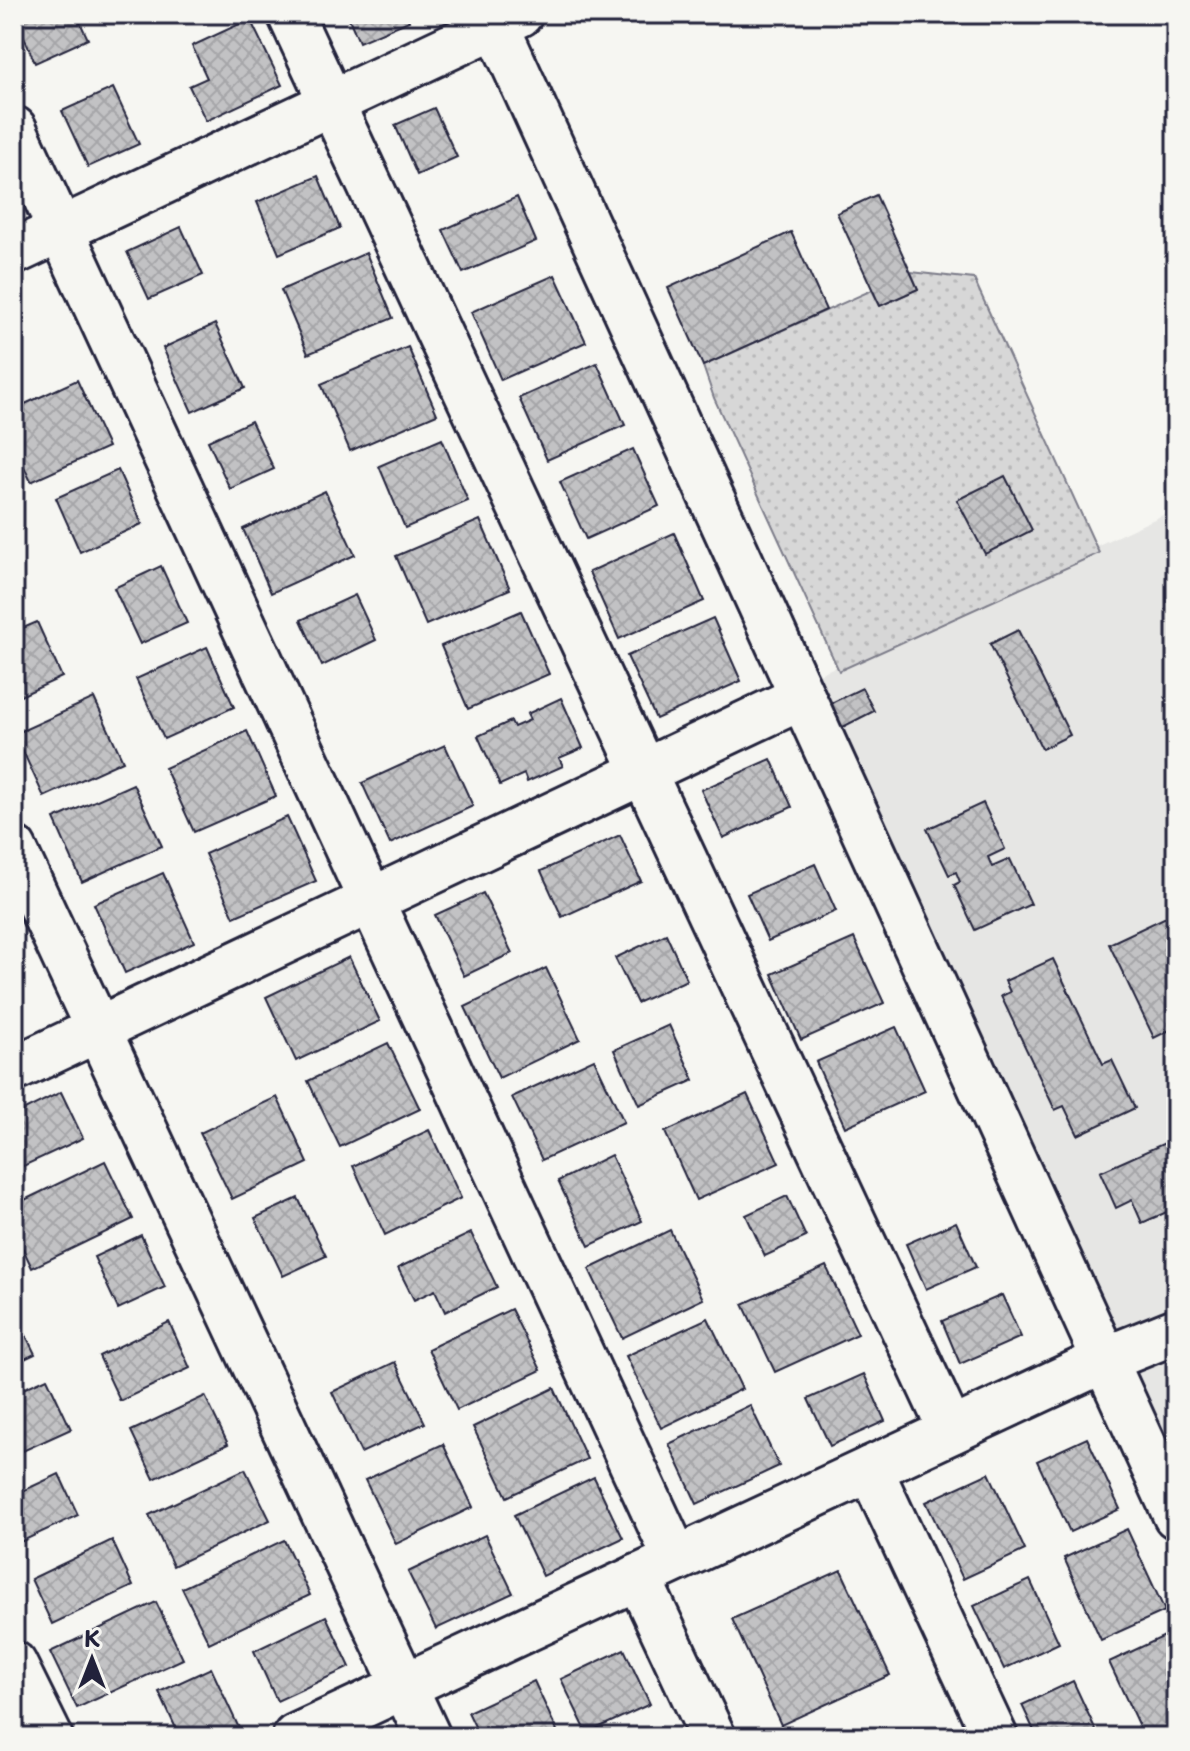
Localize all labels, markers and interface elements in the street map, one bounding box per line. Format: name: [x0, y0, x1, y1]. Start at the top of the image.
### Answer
north arrow: [52, 1619, 132, 1699]
text: K: [84, 1621, 100, 1654]

